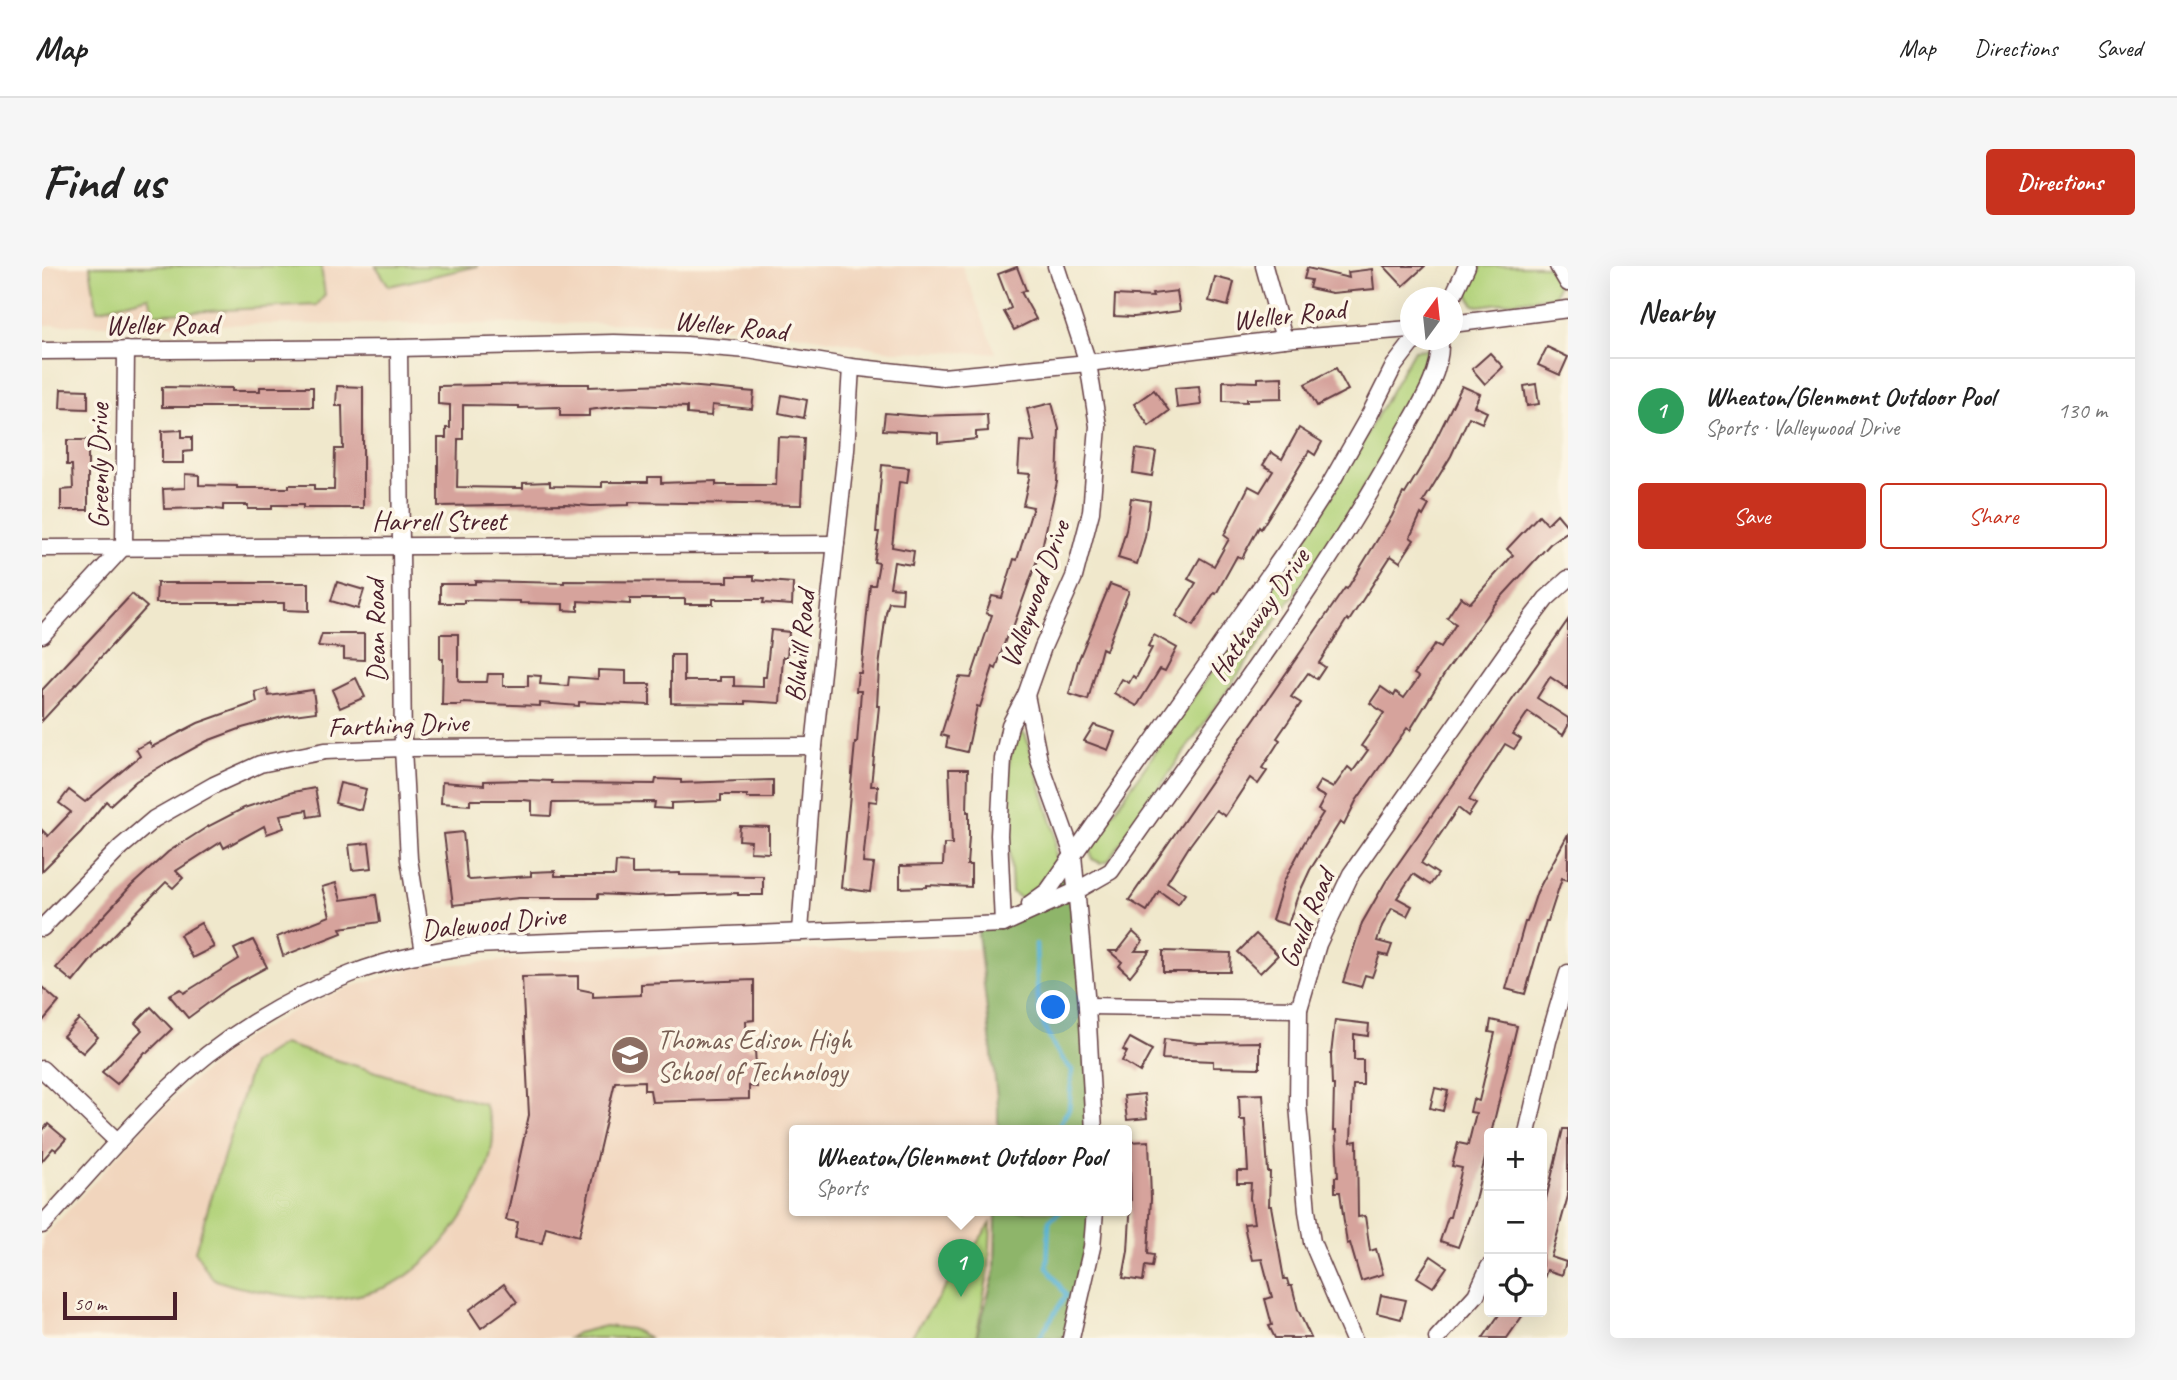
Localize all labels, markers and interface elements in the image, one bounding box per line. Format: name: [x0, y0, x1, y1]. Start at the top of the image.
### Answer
text: Map: [35, 27, 86, 69]
text: Map: [1899, 33, 1936, 63]
text: Directions: [1974, 33, 2057, 63]
text: Saved: [2095, 33, 2142, 63]
button: Directions: [1986, 149, 2135, 215]
text: Find us: [42, 151, 164, 213]
north arrow: [1400, 287, 1463, 350]
street label: Weller Road: [1231, 291, 1351, 338]
text: Nearby: [1638, 293, 1714, 331]
street label: Weller Road: [673, 302, 793, 349]
street label: Weller Road: [105, 307, 223, 342]
text: Wheaton/Glenmont Outdoor Pool: [1705, 380, 1995, 413]
text: 1: [1656, 396, 1666, 425]
text: 130 m: [2058, 396, 2107, 425]
street label: Greenly Drive: [81, 401, 116, 529]
text: Sports · Valleywood Drive: [1705, 413, 1899, 442]
button: Save: [1638, 483, 1866, 549]
button: Share: [1880, 483, 2107, 549]
street label: Harrell Street: [372, 503, 509, 538]
street label: Valleywood Drive: [992, 514, 1078, 673]
street label: Hathaway Drive: [1200, 540, 1318, 687]
street label: Dean Road: [357, 575, 394, 683]
street label: Bluhill Road: [776, 585, 823, 704]
street label: Farthing Drive: [327, 704, 471, 744]
street label: Gould Road: [1270, 860, 1344, 973]
street label: Dalewood Drive: [419, 897, 569, 947]
your location: [1036, 990, 1070, 1024]
place label: Thomas Edison High School of Technology: [657, 1022, 853, 1089]
school or university icon: Thomas Edison High School of Technology: [609, 1034, 651, 1076]
popup: [789, 1125, 1132, 1216]
map controls: [1484, 1128, 1547, 1317]
button: +: [1484, 1128, 1547, 1191]
text: Wheaton/Glenmont Outdoor Pool: [815, 1140, 1106, 1173]
text: Sports: [815, 1173, 867, 1202]
button: −: [1484, 1191, 1547, 1254]
pin: 1: [938, 1239, 984, 1297]
button: locate: [1484, 1254, 1547, 1317]
scale bar: [63, 1289, 177, 1321]
text: 50 m: [74, 1292, 106, 1316]

